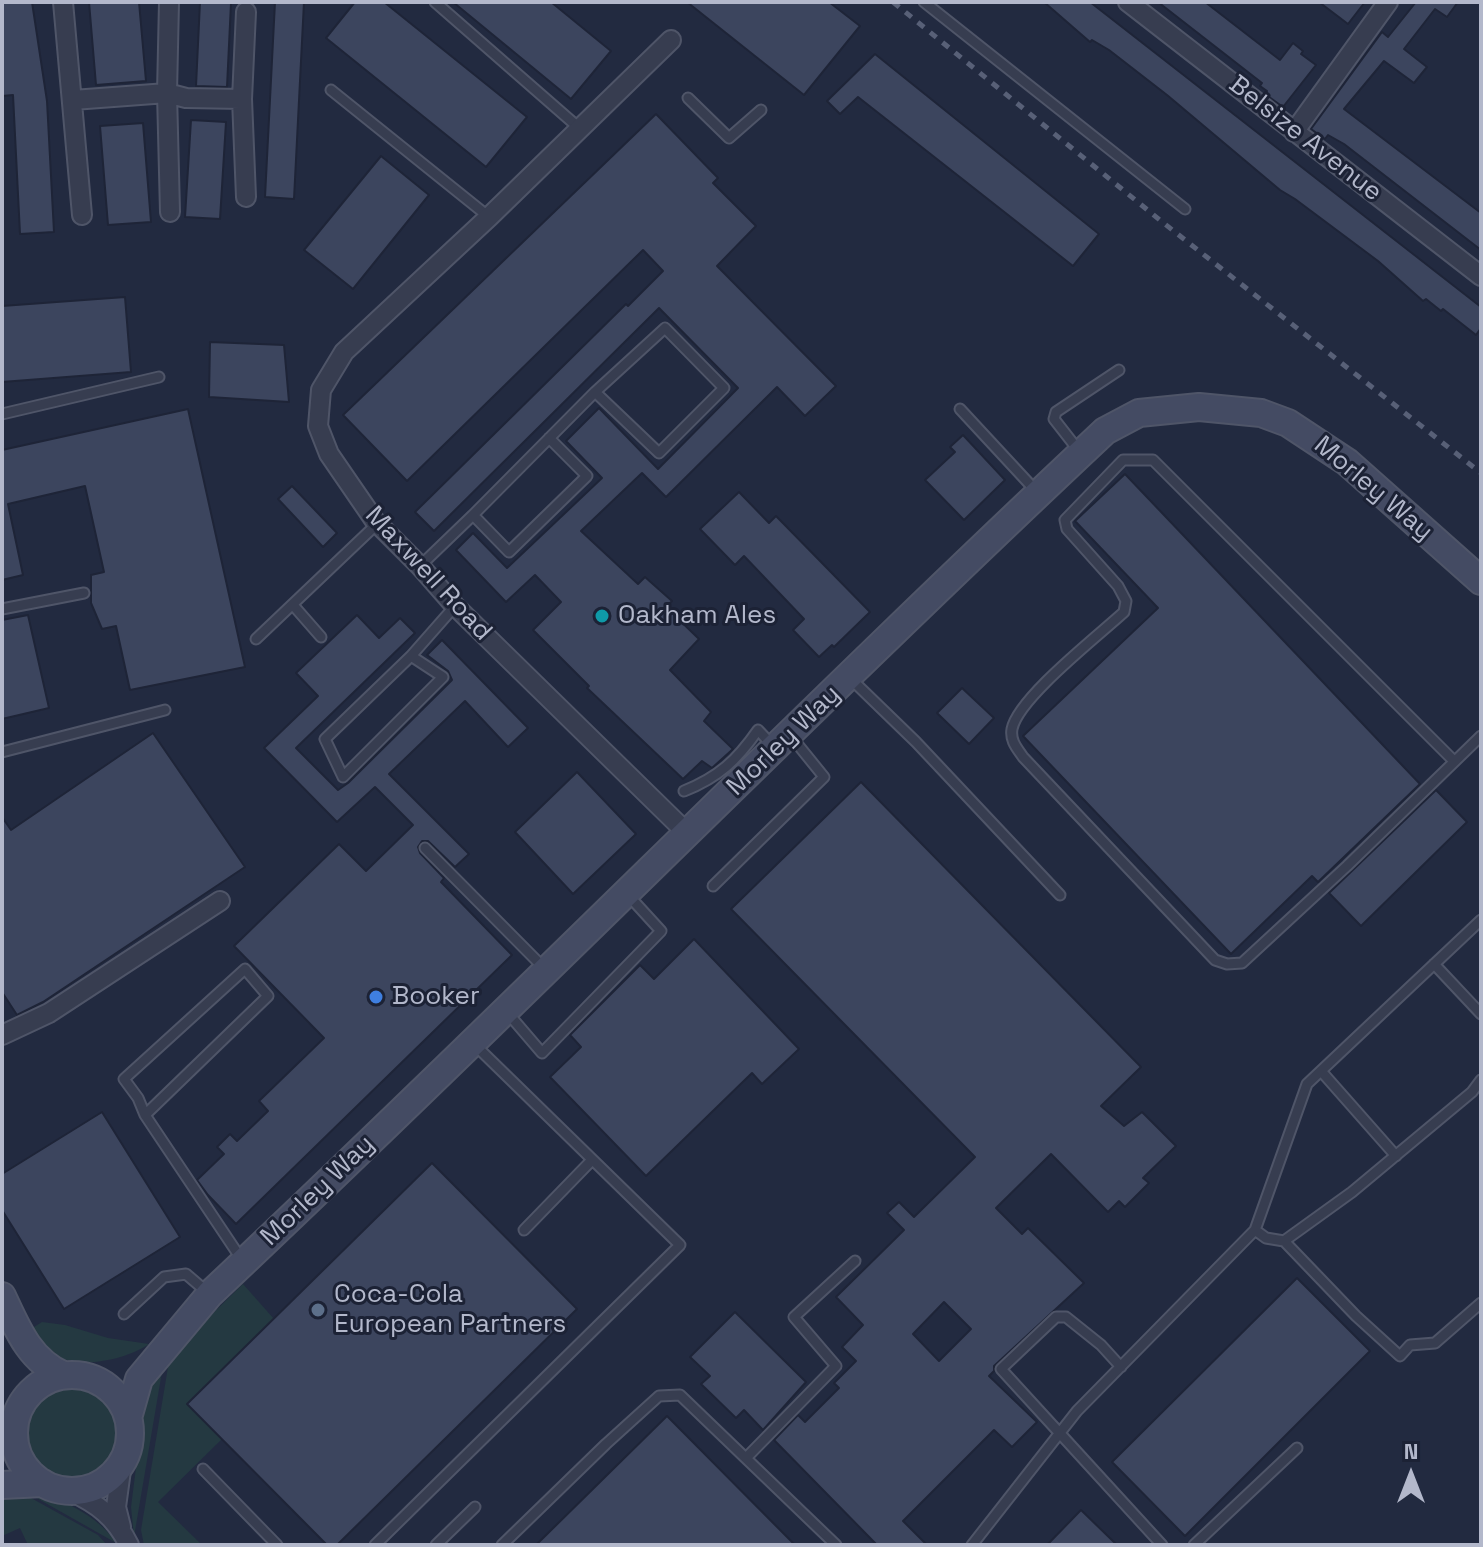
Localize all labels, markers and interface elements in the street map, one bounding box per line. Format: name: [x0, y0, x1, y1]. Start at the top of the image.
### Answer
street label: Belsize Avenue: [1222, 69, 1388, 209]
street label: Morley Way: [1307, 430, 1439, 548]
street label: Maxwell Road: [358, 500, 498, 648]
place label: Oakham Ales: [618, 600, 776, 632]
marker: Oakham Ales: [593, 607, 611, 625]
street label: Morley Way: [721, 679, 847, 803]
place label: Booker: [392, 981, 480, 1013]
marker: Booker: [367, 988, 385, 1006]
street label: Morley Way: [255, 1129, 381, 1253]
place label: Coca-Cola European Partners: [334, 1279, 566, 1340]
marker: Coca-Cola European Partners: [309, 1301, 327, 1319]
north arrow: [1371, 1435, 1451, 1515]
text: N: [1404, 1437, 1418, 1465]

